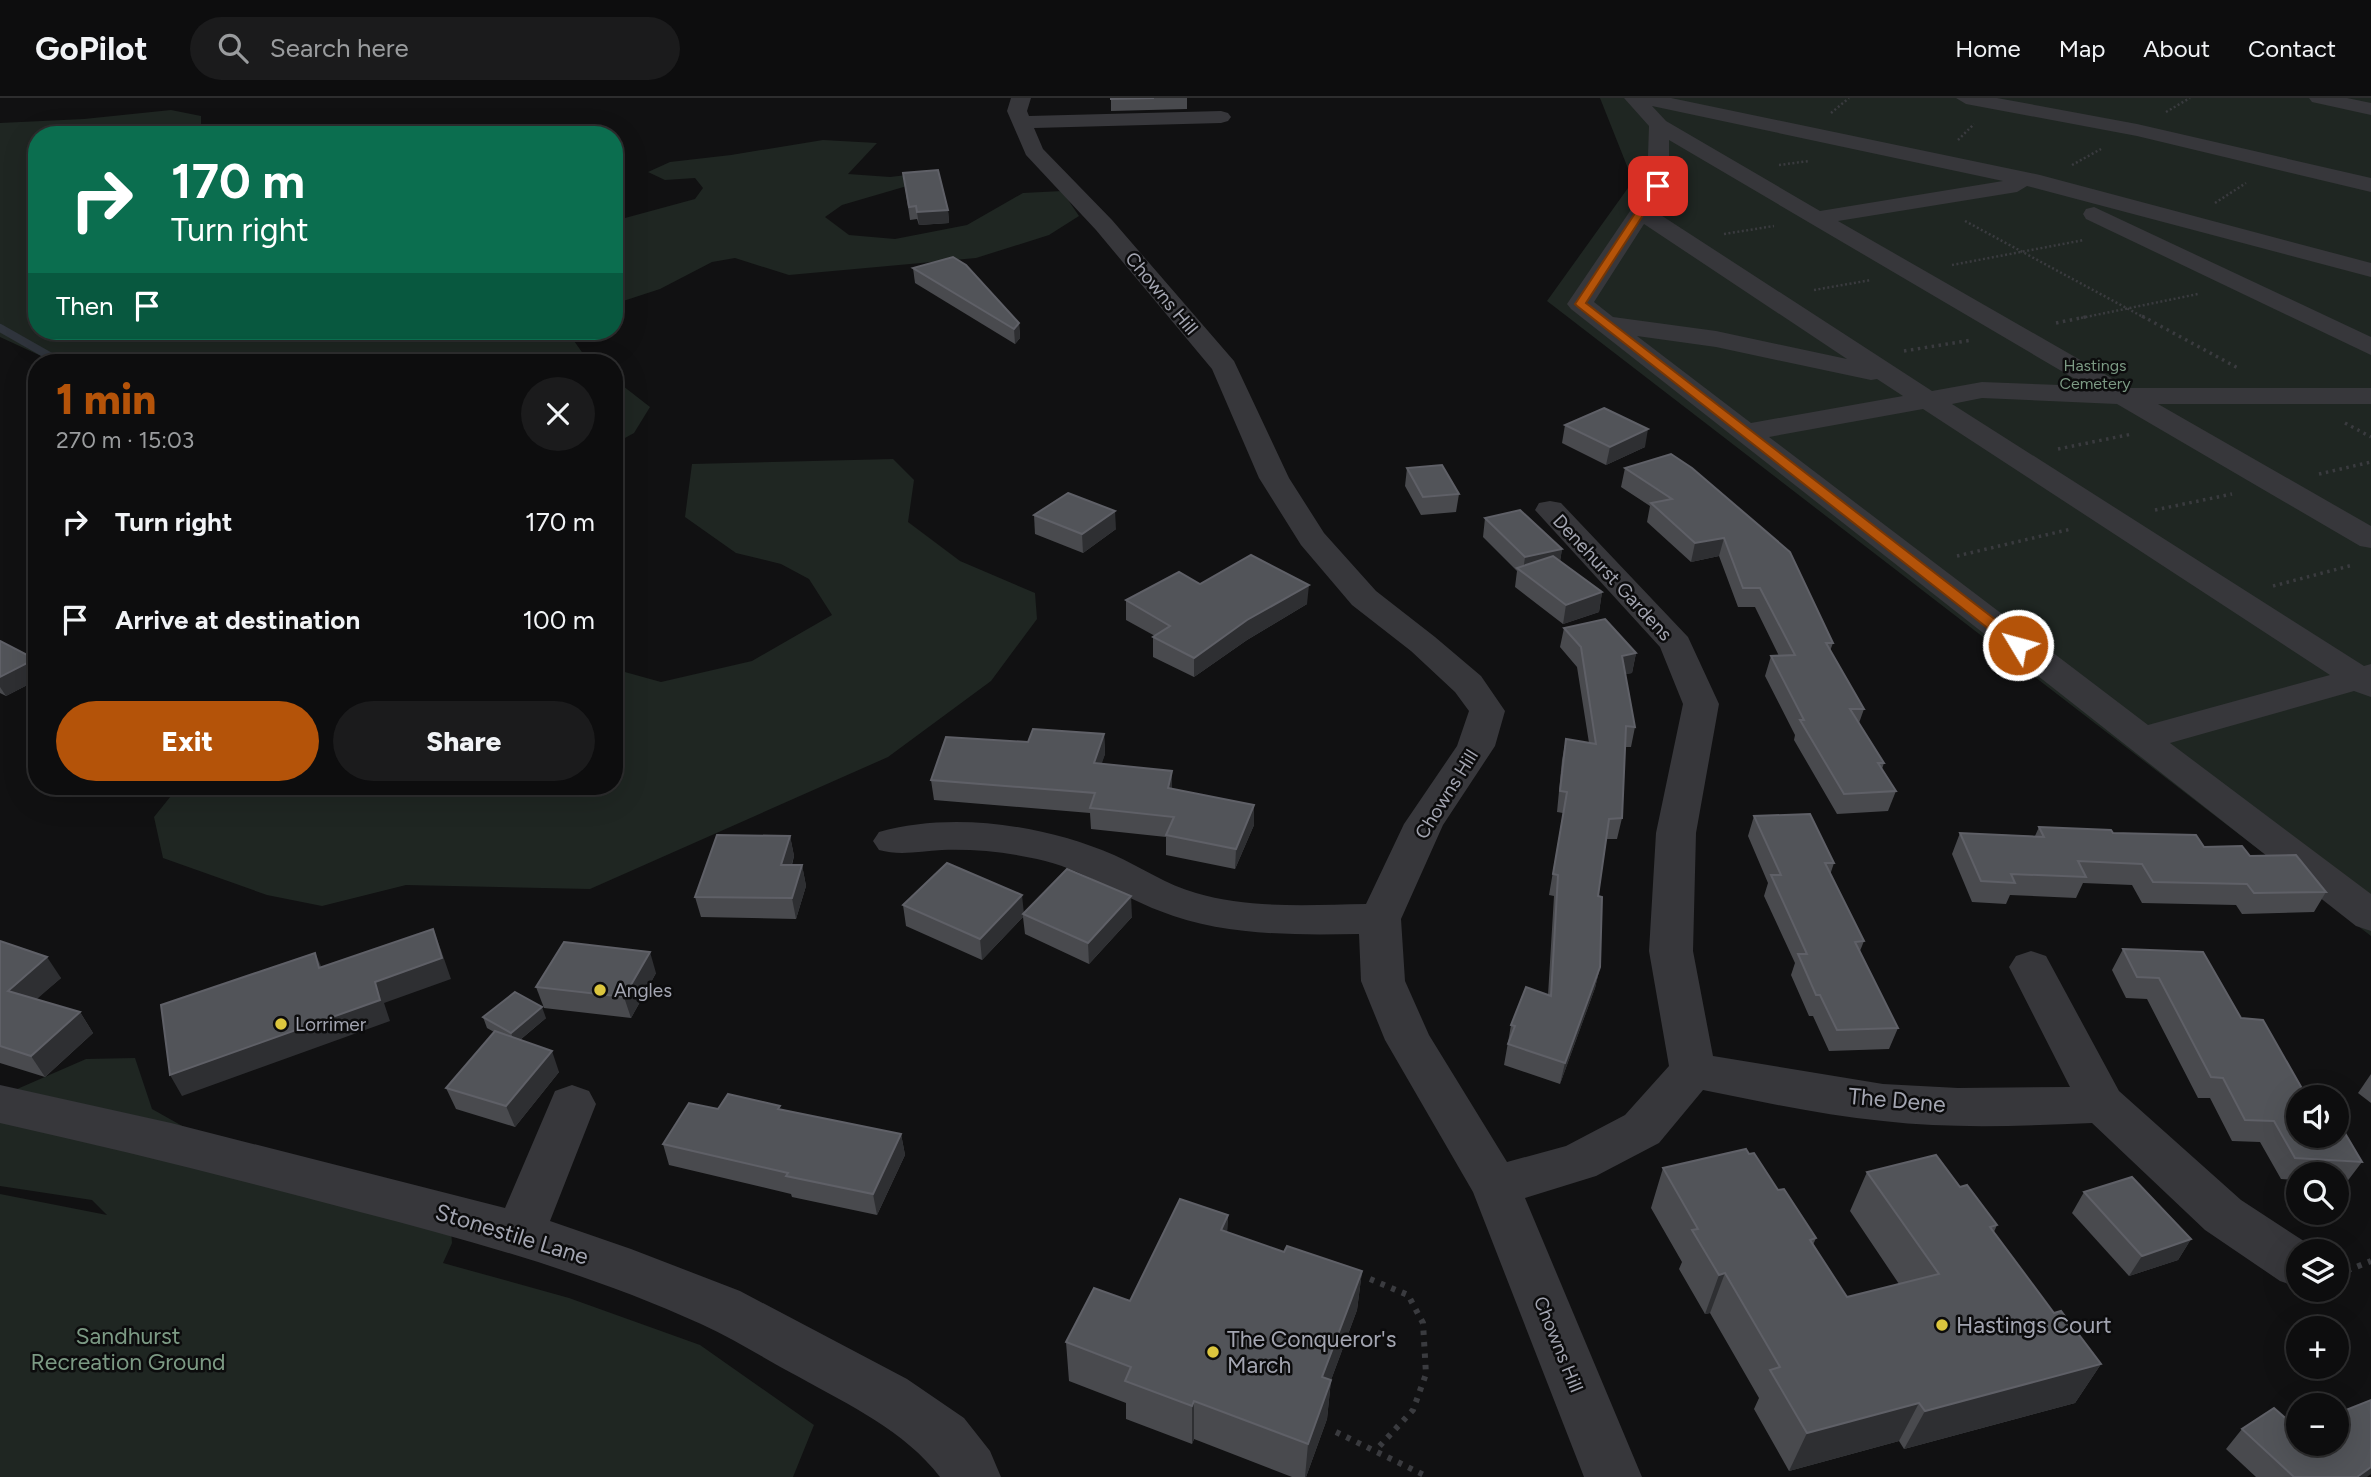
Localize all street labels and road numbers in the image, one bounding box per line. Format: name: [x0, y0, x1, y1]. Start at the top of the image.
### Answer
street label: Chowns Hill: [1120, 247, 1203, 339]
street label: Denehurst Gardens: [1548, 509, 1677, 645]
street label: Chowns Hill: [1410, 745, 1483, 843]
street label: The Dene: [1847, 1082, 1947, 1118]
street label: Stonestile Lane: [432, 1197, 592, 1271]
street label: Chowns Hill: [1529, 1293, 1588, 1395]

